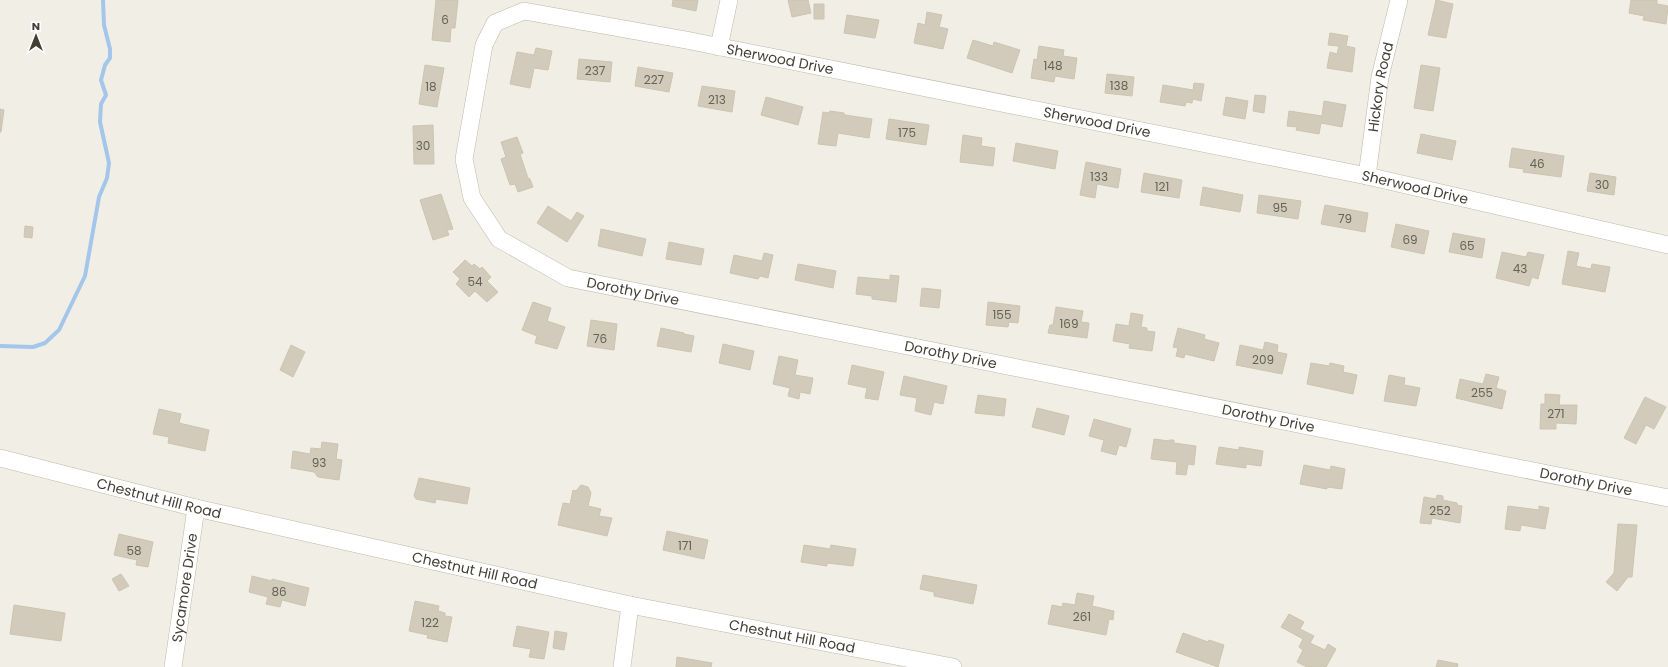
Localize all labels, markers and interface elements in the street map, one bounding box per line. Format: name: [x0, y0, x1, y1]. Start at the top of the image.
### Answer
house number: 6: [441, 11, 449, 28]
north arrow: [16, 16, 56, 56]
text: N: [32, 18, 40, 34]
street label: Sherwood Drive: [725, 39, 836, 79]
street label: Hickory Road: [1363, 40, 1398, 133]
house number: 148: [1044, 57, 1062, 74]
house number: 237: [585, 62, 606, 79]
house number: 227: [644, 71, 665, 88]
house number: 138: [1110, 77, 1128, 94]
house number: 18: [425, 78, 437, 95]
house number: 213: [708, 91, 726, 108]
street label: Sherwood Drive: [1042, 102, 1153, 142]
house number: 175: [898, 124, 916, 141]
house number: 30: [416, 137, 430, 154]
house number: 46: [1529, 155, 1545, 172]
street label: Sherwood Drive: [1360, 165, 1471, 209]
house number: 133: [1090, 168, 1108, 185]
house number: 30: [1595, 176, 1609, 193]
house number: 121: [1155, 178, 1169, 195]
house number: 95: [1272, 199, 1288, 216]
house number: 79: [1338, 210, 1352, 227]
house number: 69: [1402, 231, 1418, 248]
house number: 65: [1459, 237, 1475, 254]
house number: 43: [1513, 260, 1527, 277]
street label: Dorothy Drive: [585, 272, 681, 310]
house number: 54: [467, 273, 483, 290]
house number: 155: [993, 306, 1011, 323]
house number: 169: [1059, 315, 1079, 332]
house number: 76: [593, 330, 607, 347]
street label: Dorothy Drive: [903, 336, 999, 374]
house number: 209: [1252, 351, 1274, 368]
house number: 255: [1471, 384, 1493, 401]
street label: Dorothy Drive: [1220, 399, 1317, 437]
house number: 271: [1547, 405, 1565, 422]
house number: 93: [312, 454, 326, 471]
street label: Dorothy Drive: [1538, 463, 1634, 501]
street label: Chestnut Hill Road: [94, 473, 223, 523]
house number: 252: [1429, 502, 1451, 519]
street label: Sycamore Drive: [167, 532, 202, 644]
house number: 171: [678, 537, 692, 554]
house number: 58: [126, 542, 142, 559]
street label: Chestnut Hill Road: [410, 547, 539, 594]
house number: 86: [271, 583, 287, 600]
house number: 261: [1073, 608, 1091, 625]
house number: 122: [421, 614, 439, 631]
street label: Chestnut Hill Road: [727, 614, 857, 658]

